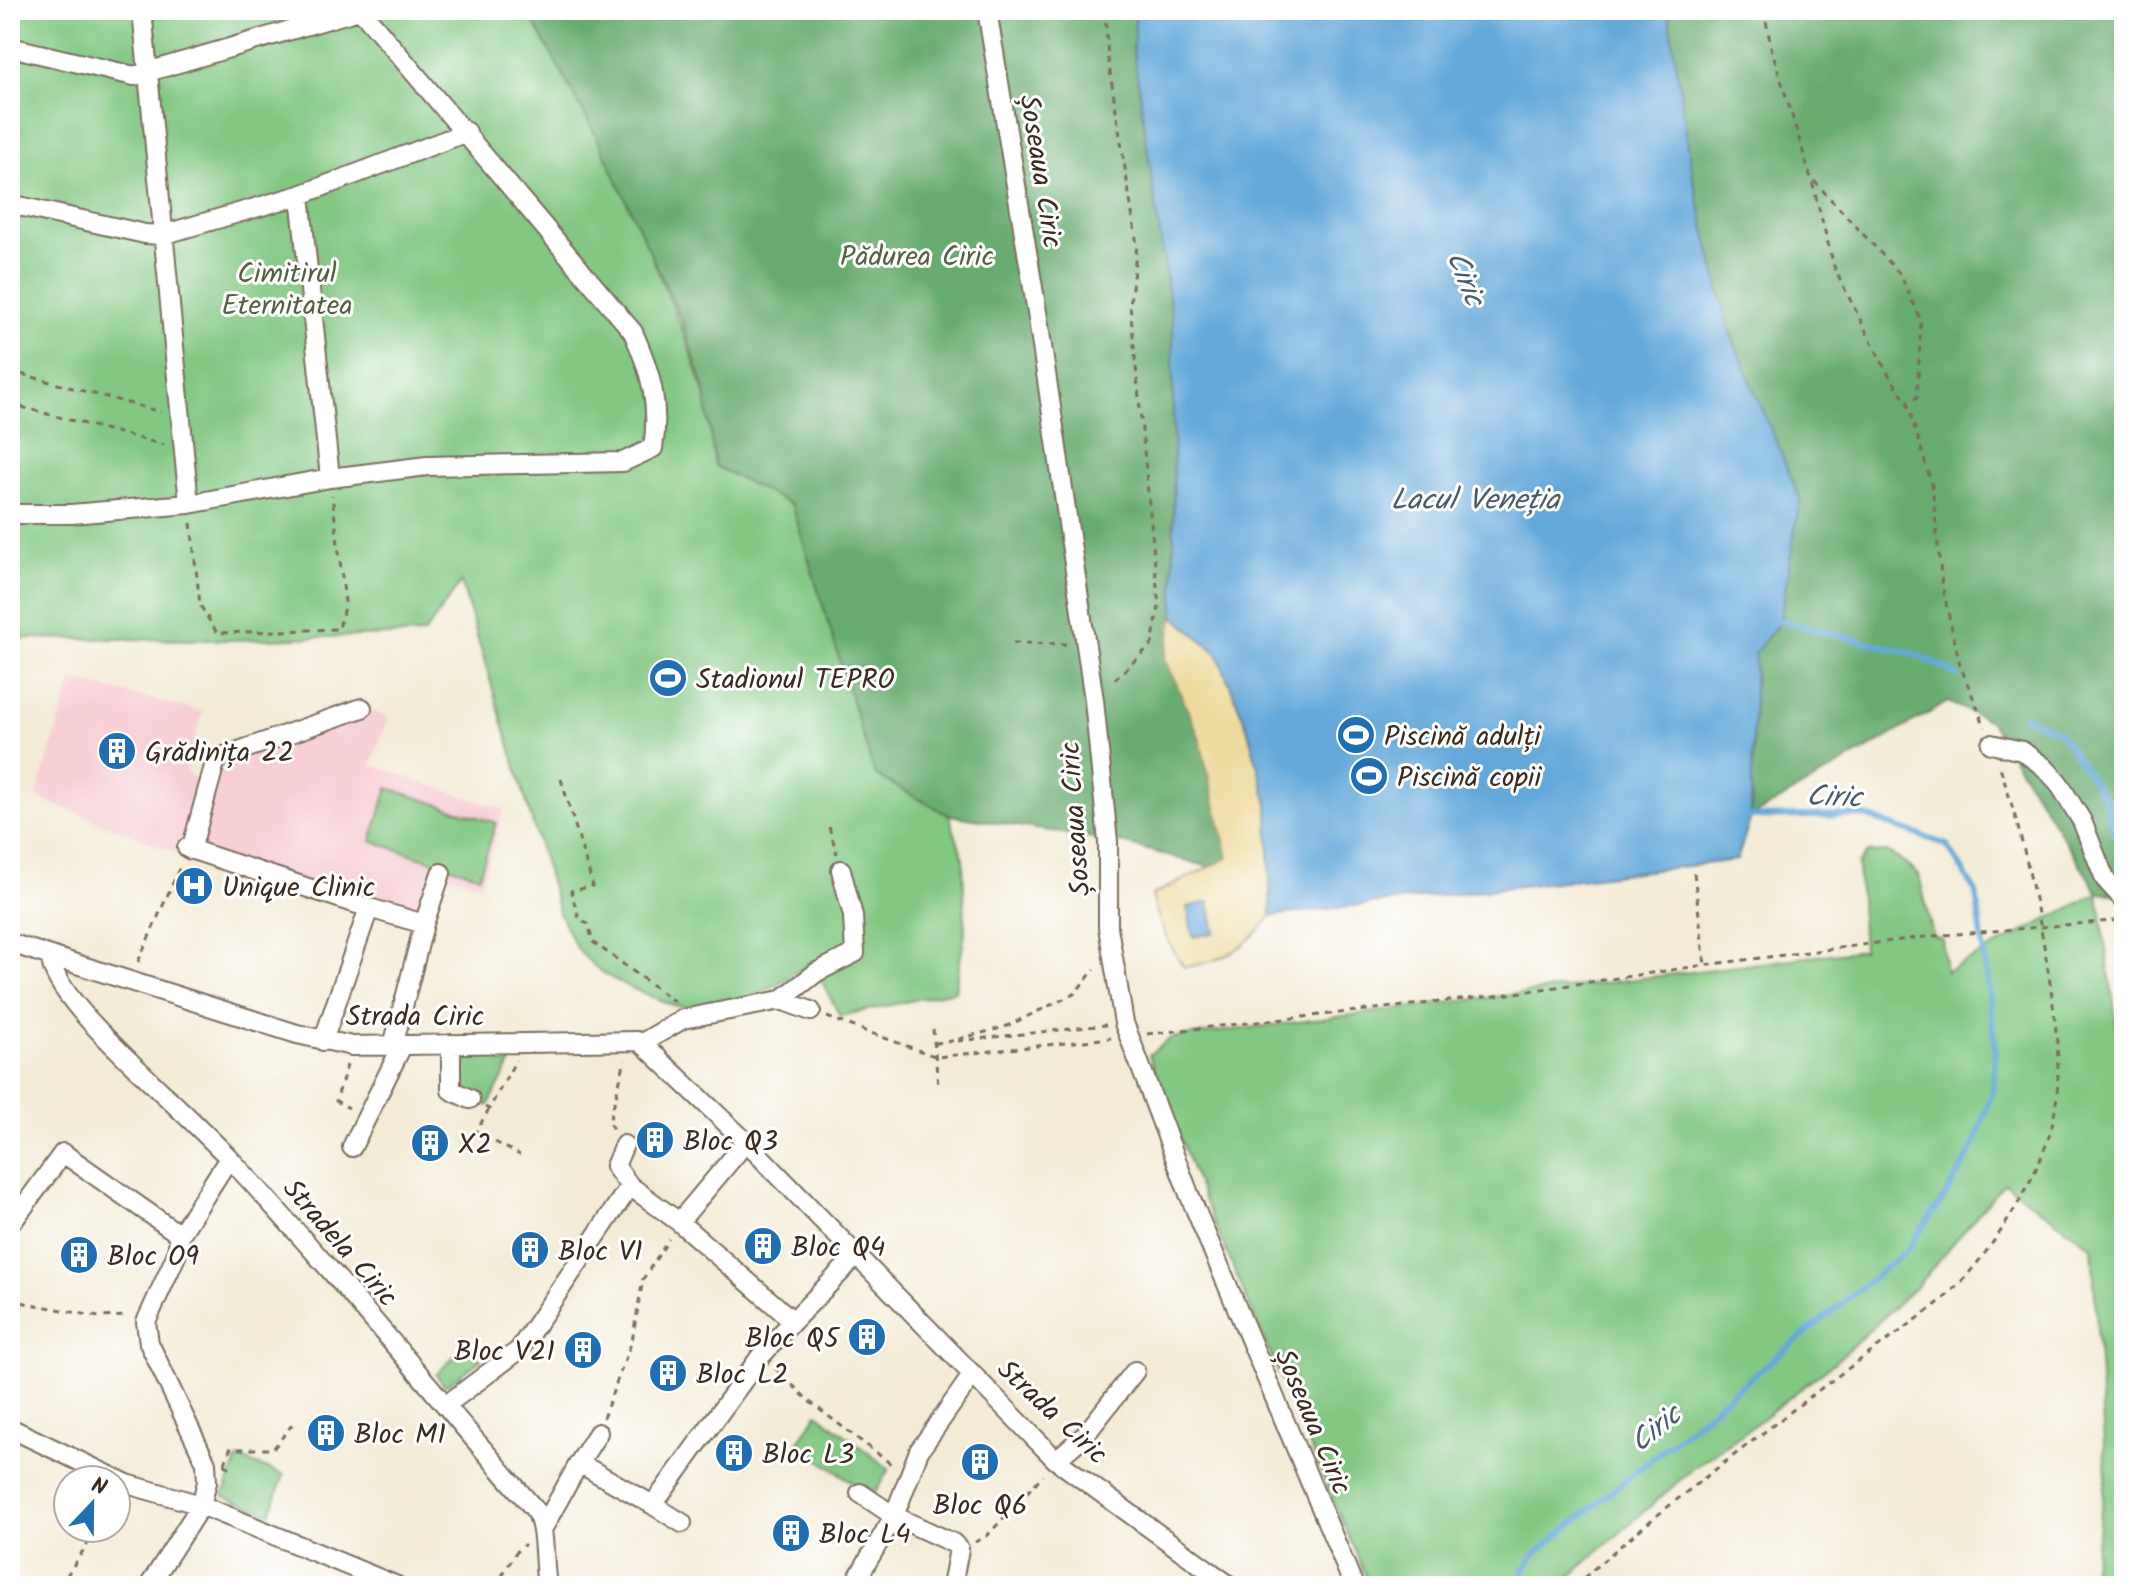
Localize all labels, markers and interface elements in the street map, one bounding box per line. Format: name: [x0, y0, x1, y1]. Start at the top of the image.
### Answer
street label: Șoseaua Ciric: [1005, 91, 1074, 252]
park label: Pădurea Ciric: [840, 235, 994, 280]
water label: Ciric: [1431, 244, 1498, 316]
park label: Cimitirul Eternitatea: [221, 252, 353, 329]
water label: Lacul Veneția: [1391, 477, 1561, 525]
sports icon: Stadionul TEPRO: [647, 657, 689, 699]
place label: Stadionul TEPRO: [696, 658, 895, 703]
sports icon: Piscină adulți: [1335, 714, 1377, 756]
place label: Piscină adulți: [1384, 715, 1542, 760]
building icon: Grădinița 22: [96, 730, 138, 772]
place label: Grădinița 22: [145, 731, 294, 776]
street label: Șoseaua Ciric: [1049, 740, 1104, 898]
sports icon: Piscină copii: [1348, 755, 1390, 797]
place label: Piscină copii: [1397, 756, 1542, 801]
water label: Ciric: [1805, 773, 1865, 823]
hospital icon: Unique Clinic: [173, 865, 215, 907]
place label: Unique Clinic: [222, 866, 375, 911]
street label: Strada Ciric: [346, 995, 484, 1040]
building icon: Bloc Q3: [634, 1119, 676, 1161]
place label: Bloc Q3: [683, 1120, 778, 1165]
building icon: X2: [409, 1122, 451, 1164]
place label: X2: [458, 1123, 492, 1168]
street label: Stradela Ciric: [270, 1169, 408, 1318]
building icon: Bloc Q4: [742, 1225, 784, 1267]
place label: Bloc Q4: [791, 1226, 885, 1271]
building icon: Bloc V1: [509, 1229, 551, 1271]
place label: Bloc V1: [558, 1230, 643, 1275]
building icon: Bloc O9: [58, 1234, 100, 1276]
place label: Bloc O9: [107, 1235, 199, 1280]
building icon: Bloc Q5: [846, 1316, 888, 1358]
place label: Bloc Q5: [745, 1317, 841, 1362]
building icon: Bloc V21: [562, 1329, 604, 1371]
place label: Bloc V21: [454, 1330, 555, 1375]
street label: Șoseaua Ciric: [1261, 1342, 1363, 1502]
street label: Strada Ciric: [985, 1349, 1117, 1476]
building icon: Bloc L2: [647, 1352, 689, 1394]
place label: Bloc L2: [696, 1353, 789, 1398]
water label: Ciric: [1620, 1392, 1695, 1466]
building icon: Bloc M1: [305, 1412, 347, 1454]
place label: Bloc M1: [354, 1413, 446, 1458]
building icon: Bloc L3: [713, 1432, 755, 1474]
place label: Bloc L3: [762, 1433, 854, 1478]
building icon: Bloc Q6: [959, 1441, 1001, 1483]
north arrow: [52, 1464, 132, 1544]
text: N: [86, 1469, 112, 1507]
place label: Bloc Q6: [933, 1484, 1027, 1529]
building icon: Bloc L4: [770, 1512, 812, 1554]
place label: Bloc L4: [819, 1513, 911, 1558]

